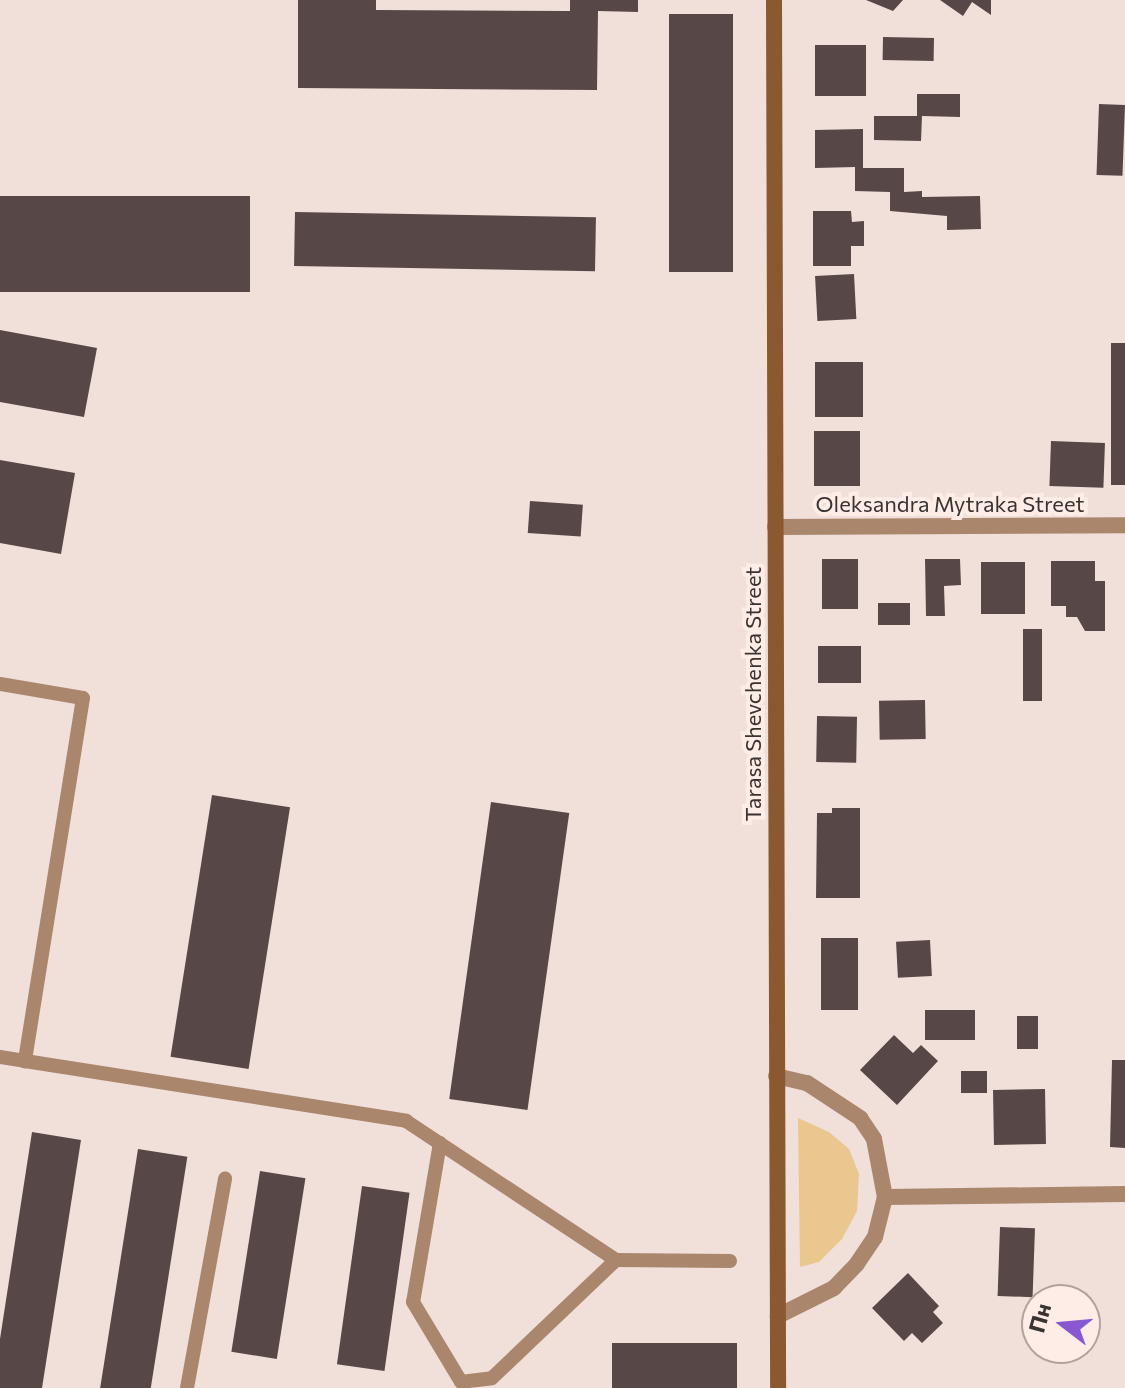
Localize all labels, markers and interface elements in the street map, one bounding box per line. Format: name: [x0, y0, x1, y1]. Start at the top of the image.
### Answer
street label: Oleksandra Mytraka Street: [816, 491, 1084, 517]
street label: Tarasa Shevchenka Street: [740, 567, 766, 821]
north arrow: [1021, 1284, 1101, 1364]
text: Пн: [1022, 1300, 1056, 1336]

